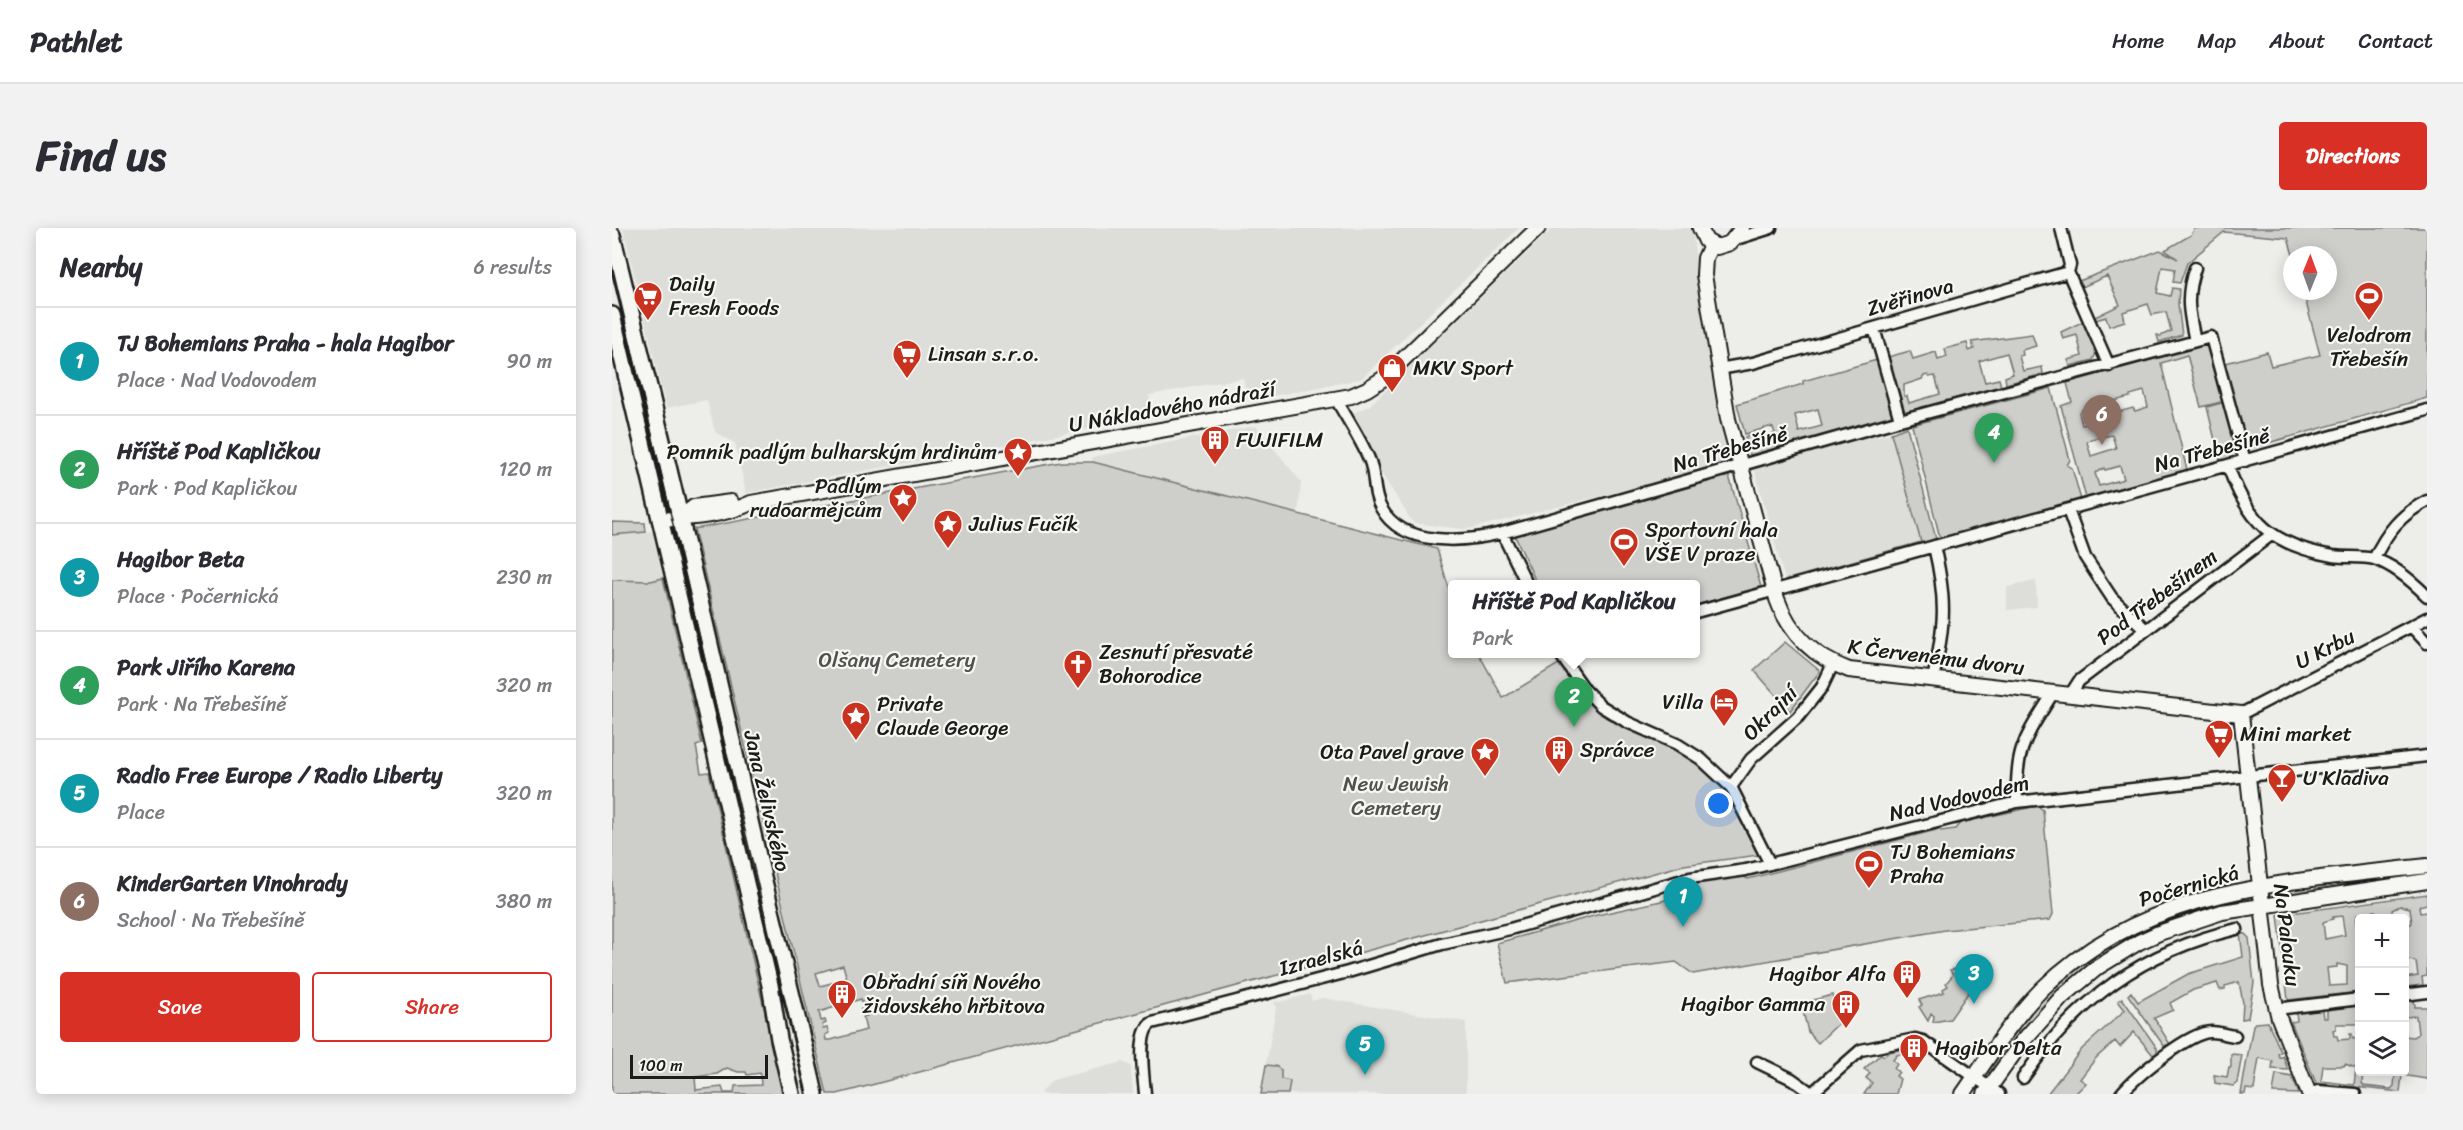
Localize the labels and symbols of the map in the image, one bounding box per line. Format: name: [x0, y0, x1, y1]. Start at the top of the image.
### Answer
north arrow: [2283, 246, 2337, 300]
place label: Daily Fresh Foods: [669, 265, 780, 327]
street label: Zvěřinova: [1862, 266, 1958, 327]
supermarket icon: Daily Fresh Foods: [632, 280, 664, 322]
sports icon: Velodrom Třebešín: [2353, 280, 2385, 322]
place label: Velodrom Třebešín: [2327, 316, 2411, 378]
place label: Linsan s.r.o.: [928, 335, 1040, 373]
supermarket icon: Linsan s.r.o.: [891, 338, 923, 380]
place label: MKV Sport: [1413, 349, 1514, 387]
shop icon: MKV Sport: [1376, 352, 1408, 394]
street label: U Nákladového nádraží: [1066, 370, 1280, 444]
pin: 6: [2082, 396, 2122, 445]
street label: Na Třebešíně: [1668, 414, 1793, 484]
pin: 4: [1974, 414, 2014, 463]
street label: Na Třebešíně: [2150, 416, 2275, 484]
place label: FUJIFILM: [1236, 421, 1323, 459]
building icon: FUJIFILM: [1199, 424, 1231, 466]
place label: Pomník padlým bulharským hrdinům: [666, 433, 997, 471]
place icon: Pomník padlým bulharským hrdinům: [1002, 436, 1034, 478]
place label: Padlým rudoarmějcům: [750, 467, 882, 529]
place icon: Padlým rudoarmějcům: [887, 482, 919, 524]
place label: Julius Fučík: [968, 505, 1078, 543]
place icon: Julius Fučík: [932, 508, 964, 550]
place label: Sportovní hala VŠE V praze: [1645, 511, 1779, 573]
sports icon: Sportovní hala VŠE V praze: [1608, 526, 1640, 568]
street label: Pod Třebešínem: [2088, 539, 2226, 655]
street label: U Krbu: [2288, 617, 2362, 680]
street label: K Červenému dvoru: [1845, 627, 2027, 687]
place label: Zesnutí přesvaté Bohorodice: [1099, 633, 1253, 695]
park label: Olšany Cemetery: [819, 641, 976, 679]
church icon: Zesnutí přesvaté Bohorodice: [1062, 648, 1094, 690]
street label: Okrajní: [1733, 674, 1809, 750]
pin: 2: [1554, 678, 1594, 727]
place label: Villa: [1662, 683, 1703, 721]
place label: Private Claude George: [877, 685, 1008, 747]
hotel icon: Villa: [1708, 686, 1740, 728]
place icon: Private Claude George: [840, 700, 872, 742]
place label: Mini market: [2240, 715, 2352, 753]
supermarket icon: Mini market: [2203, 718, 2235, 760]
street label: Jana Želivského: [732, 726, 802, 876]
place label: Správce: [1580, 731, 1655, 769]
place label: Ota Pavel grave: [1320, 733, 1464, 771]
building icon: Správce: [1543, 734, 1575, 776]
place icon: Ota Pavel grave: [1469, 736, 1501, 778]
place label: U Kladiva: [2303, 759, 2389, 797]
bar icon: U Kladiva: [2266, 762, 2298, 804]
street label: Nad Vodovodem: [1885, 763, 2033, 833]
park label: New Jewish Cemetery: [1343, 765, 1449, 827]
your location: [1704, 789, 1733, 818]
place label: TJ Bohemians Praha: [1890, 833, 2016, 895]
sports icon: TJ Bohemians Praha: [1853, 848, 1885, 890]
street label: Počernická: [2134, 853, 2244, 918]
pin: 1: [1664, 878, 1702, 927]
street label: Na Palouku: [2262, 881, 2312, 989]
street label: Izraelská: [1274, 928, 1368, 988]
pin: 3: [1954, 954, 1994, 1004]
place label: Hagibor Alfa: [1769, 955, 1886, 993]
building icon: Hagibor Alfa: [1891, 958, 1923, 1000]
place label: Obřadní síň Nového židovského hřbitova: [862, 963, 1045, 1025]
building icon: Obřadní síň Nového židovského hřbitova: [826, 978, 858, 1020]
place label: Hagibor Gamma: [1681, 985, 1825, 1023]
building icon: Hagibor Gamma: [1830, 988, 1862, 1030]
pin: 5: [1346, 1026, 1384, 1075]
place label: Hagibor Delta: [1935, 1029, 2062, 1067]
building icon: Hagibor Delta: [1898, 1032, 1930, 1074]
scale bar: [630, 1052, 768, 1080]

